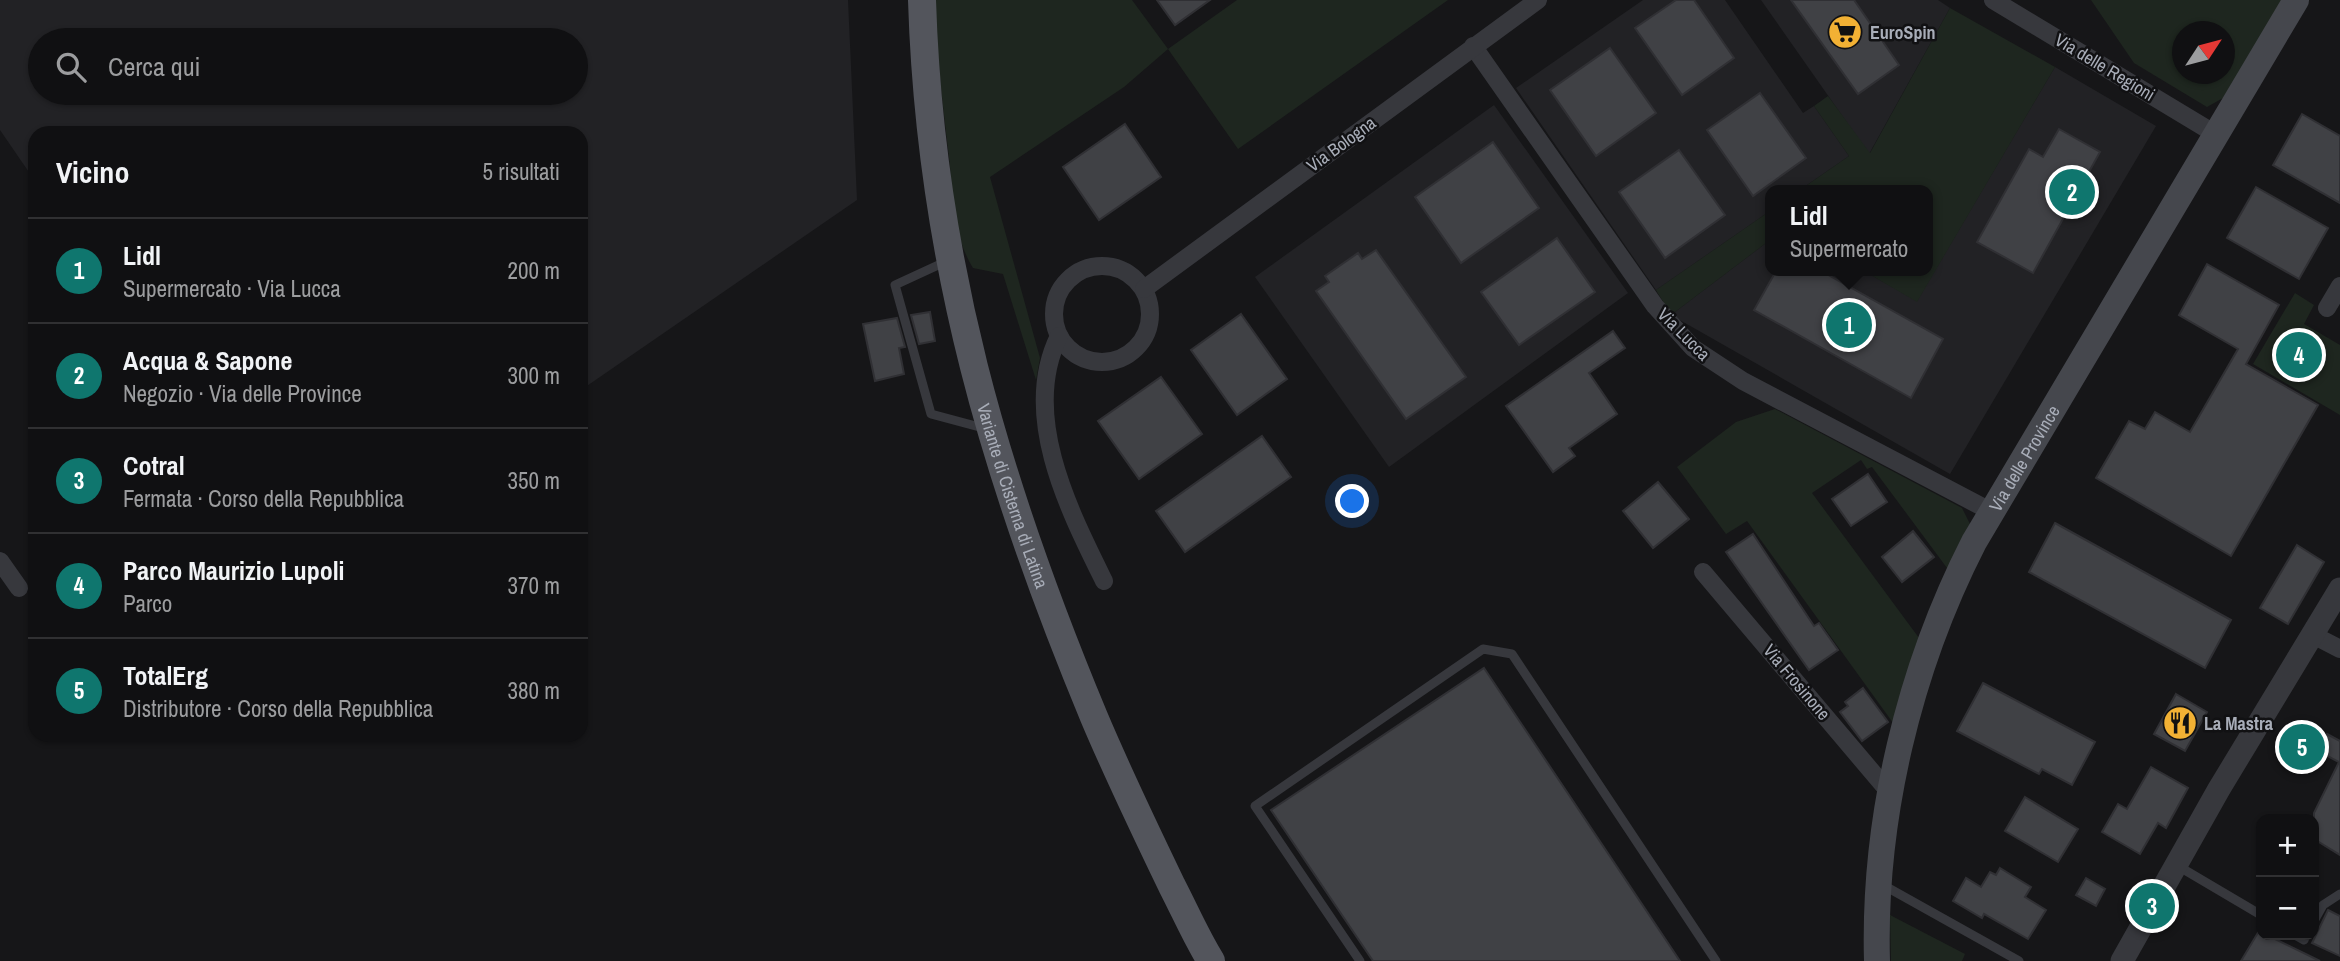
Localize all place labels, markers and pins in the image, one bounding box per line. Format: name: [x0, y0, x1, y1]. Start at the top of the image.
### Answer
supermarket icon: EuroSpin: [1826, 13, 1864, 51]
place label: EuroSpin: [1870, 20, 1936, 45]
pin: 2: [2049, 166, 2095, 218]
pin: 1: [1826, 299, 1872, 351]
pin: 4: [2276, 329, 2322, 381]
restaurant icon: La Mastra: [2161, 704, 2199, 742]
place label: La Mastra: [2204, 711, 2274, 736]
pin: 5: [2279, 721, 2325, 773]
pin: 3: [2129, 880, 2175, 932]

